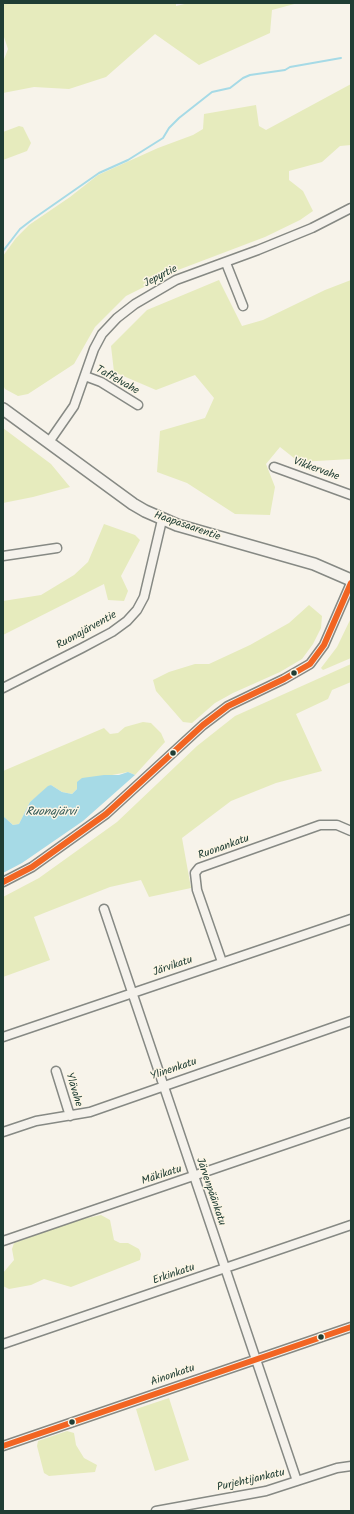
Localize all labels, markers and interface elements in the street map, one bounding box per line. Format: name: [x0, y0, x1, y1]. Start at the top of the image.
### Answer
street label: Jepyrtie: [142, 263, 180, 291]
street label: Taffelvahe: [93, 364, 141, 398]
street label: Vikkervahe: [291, 456, 341, 484]
street label: Haapasaarentie: [152, 509, 222, 545]
street label: Ruonajärventie: [55, 609, 119, 653]
unlabelled marker: [289, 668, 299, 678]
unlabelled marker: [168, 748, 178, 758]
water label: Ruonajärvi: [26, 806, 76, 820]
street label: Ruonankatu: [197, 833, 251, 863]
street label: Järvikatu: [151, 954, 195, 980]
street label: Ylinenkatu: [149, 1056, 199, 1084]
street label: Ylävahe: [62, 1071, 84, 1109]
street label: Järvenpäänkatu: [192, 1156, 228, 1228]
street label: Mäkikatu: [140, 1163, 184, 1189]
street label: Erkinkatu: [151, 1262, 197, 1288]
unlabelled marker: [316, 1332, 326, 1342]
street label: Ainonkatu: [149, 1362, 197, 1390]
unlabelled marker: [67, 1417, 77, 1427]
street label: Purjehtijankatu: [216, 1467, 286, 1495]

